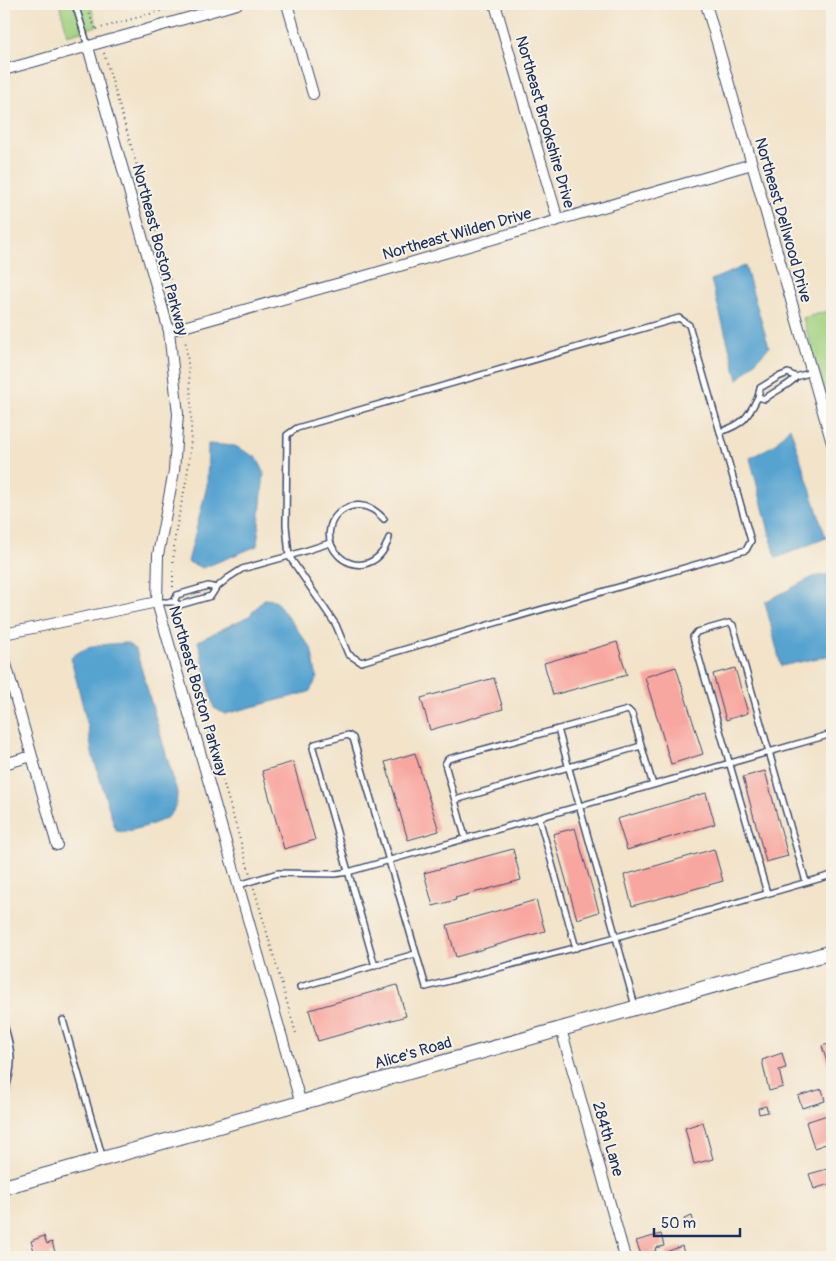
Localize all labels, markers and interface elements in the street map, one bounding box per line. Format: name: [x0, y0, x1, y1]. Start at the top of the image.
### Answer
street label: Northeast Brookshire Drive: [511, 34, 579, 211]
street label: Northeast Dellwood Drive: [750, 135, 816, 305]
street label: Northeast Boston Parkway: [127, 162, 193, 338]
street label: Northeast Wilden Drive: [380, 203, 534, 265]
street label: Northeast Boston Parkway: [164, 603, 232, 779]
street label: Alice's Road: [372, 1032, 454, 1074]
street label: 284th Lane: [588, 1099, 628, 1179]
scale bar: [654, 1206, 740, 1238]
text: 50 m: [661, 1214, 696, 1233]

